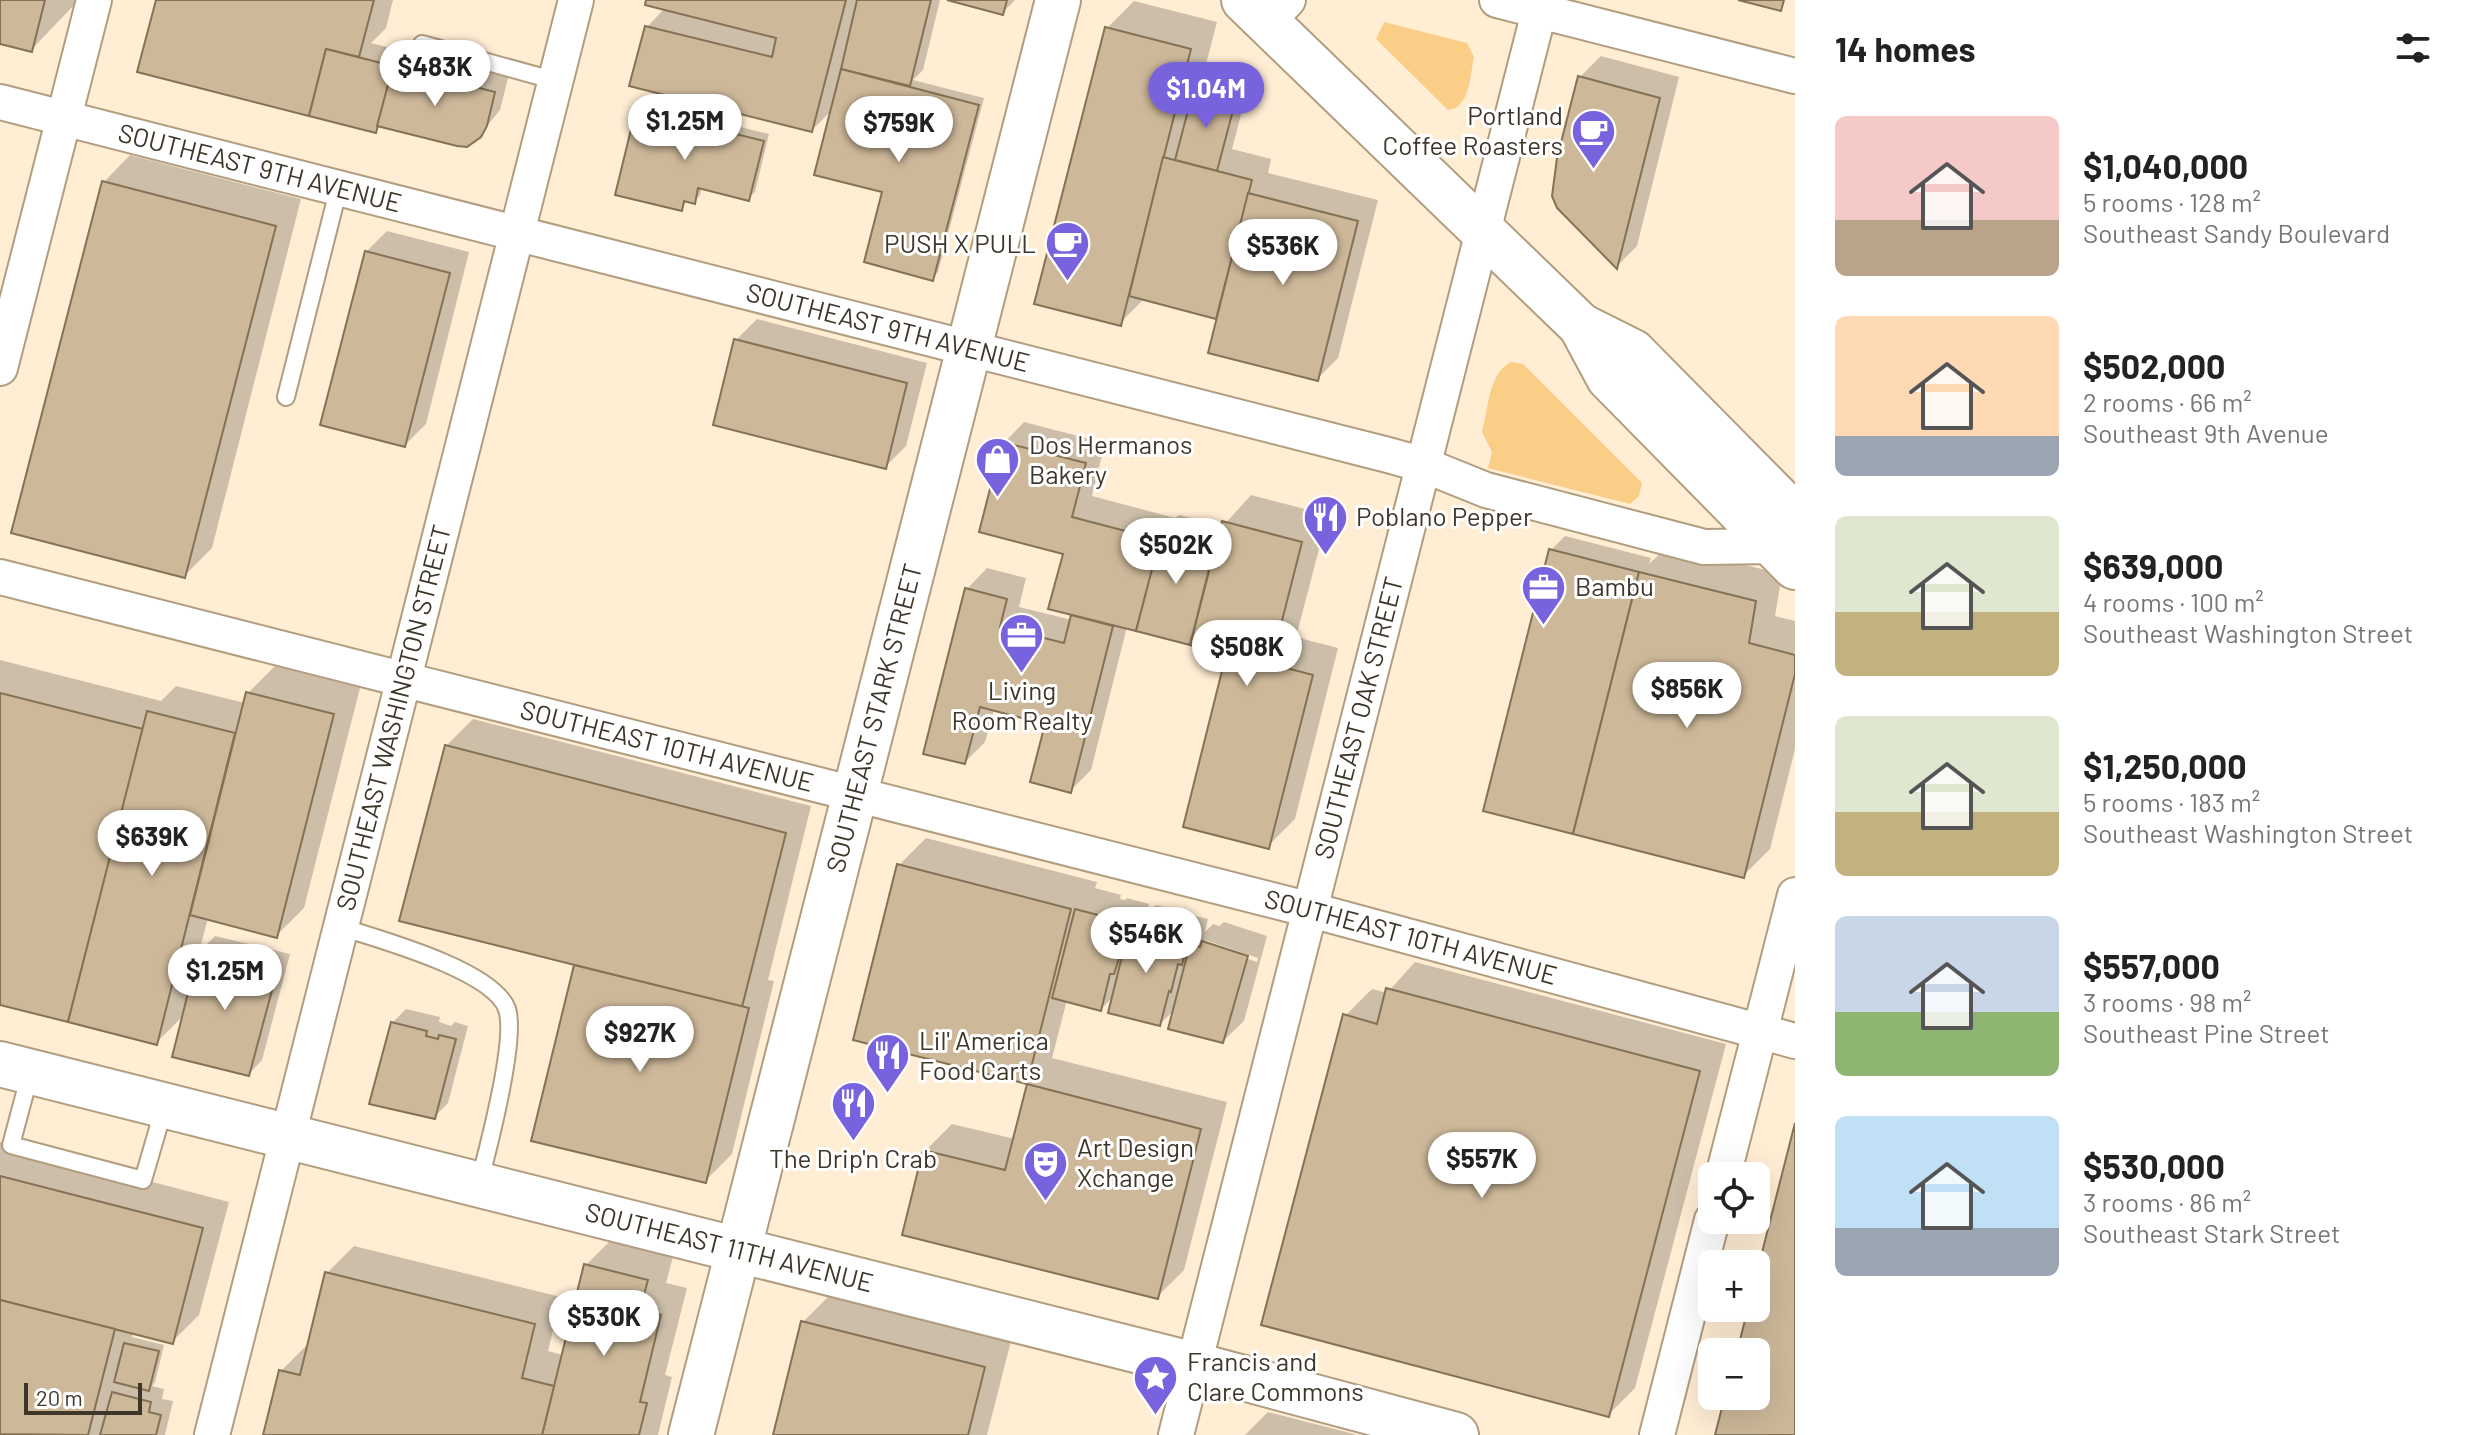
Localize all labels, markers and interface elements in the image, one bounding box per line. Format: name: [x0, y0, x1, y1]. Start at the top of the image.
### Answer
icon: filters: [2391, 26, 2435, 70]
text: 14 homes: [1835, 28, 1976, 69]
pin: $483K: [379, 40, 491, 108]
text: $483K: [398, 50, 472, 81]
pin: $1.04M: [1141, 62, 1271, 130]
text: $1.04M: [1166, 72, 1246, 103]
pin: $1.25M: [620, 94, 750, 162]
pin: $759K: [843, 96, 955, 164]
place label: Portland Coffee Roasters: [1382, 99, 1563, 160]
text: $1.25M: [646, 104, 724, 135]
text: $759K: [863, 106, 935, 137]
cafe icon: Portland Coffee Roasters: [1570, 107, 1618, 170]
street label: SOUTHEAST 9TH AVENUE: [115, 116, 405, 218]
text: $1,040,000: [2083, 145, 2248, 186]
icon: home: [1899, 148, 1995, 244]
text: 5 rooms · 128 m²: [2083, 186, 2261, 217]
text: Southeast Sandy Boulevard: [2083, 217, 2390, 248]
pin: $536K: [1227, 219, 1339, 287]
cafe icon: PUSH X PULL: [1043, 220, 1091, 283]
place label: PUSH X PULL: [884, 227, 1036, 258]
text: $536K: [1246, 229, 1320, 260]
street label: SOUTHEAST 9TH AVENUE: [743, 275, 1033, 377]
text: $502,000: [2083, 345, 2225, 386]
icon: home: [1899, 348, 1995, 444]
text: 2 rooms · 66 m²: [2083, 386, 2252, 417]
text: Southeast 9th Avenue: [2083, 417, 2329, 448]
place label: Dos Hermanos Bakery: [1029, 428, 1193, 489]
shop icon: Dos Hermanos Bakery: [974, 436, 1022, 499]
restaurant icon: Poblano Pepper: [1301, 493, 1349, 556]
place label: Poblano Pepper: [1356, 500, 1533, 531]
pin: $502K: [1120, 518, 1232, 586]
street label: SOUTHEAST WASHINGTON STREET: [329, 521, 456, 914]
text: $502K: [1139, 528, 1213, 559]
text: $639,000: [2083, 545, 2223, 586]
icon: home: [1899, 548, 1995, 644]
street label: SOUTHEAST STARK STREET: [819, 560, 927, 875]
office icon: Bambu: [1520, 563, 1568, 626]
place label: Bambu: [1575, 570, 1654, 601]
street label: SOUTHEAST OAK STREET: [1307, 573, 1408, 862]
text: 4 rooms · 100 m²: [2083, 586, 2264, 617]
office icon: Living Room Realty: [998, 612, 1046, 675]
text: Southeast Washington Street: [2083, 617, 2413, 648]
pin: $508K: [1191, 620, 1303, 688]
text: $508K: [1210, 630, 1284, 661]
pin: $856K: [1631, 662, 1743, 730]
text: $856K: [1650, 672, 1724, 703]
place label: Living Room Realty: [951, 674, 1093, 735]
street label: SOUTHEAST 10TH AVENUE: [517, 693, 817, 797]
text: $1,250,000: [2083, 745, 2247, 786]
icon: home: [1899, 748, 1995, 844]
text: 5 rooms · 183 m²: [2083, 786, 2260, 817]
pin: $639K: [96, 810, 208, 878]
text: Southeast Washington Street: [2083, 817, 2413, 848]
text: $639K: [116, 820, 188, 851]
street label: SOUTHEAST 10TH AVENUE: [1262, 882, 1561, 990]
pin: $546K: [1090, 907, 1202, 975]
text: $546K: [1109, 917, 1183, 948]
pin: $1.25M: [160, 944, 290, 1012]
text: $557,000: [2083, 945, 2220, 986]
icon: home: [1899, 948, 1995, 1044]
text: $1.25M: [186, 954, 264, 985]
text: 3 rooms · 98 m²: [2083, 986, 2251, 1017]
pin: $927K: [584, 1006, 696, 1074]
text: $927K: [604, 1016, 676, 1047]
text: Southeast Pine Street: [2083, 1017, 2330, 1048]
place label: Lil' America Food Carts: [919, 1024, 1049, 1085]
restaurant icon: Lil' America Food Carts: [864, 1032, 912, 1095]
restaurant icon: The Drip'n Crab: [829, 1080, 877, 1143]
place label: Art Design Xchange: [1077, 1131, 1194, 1192]
pin: $557K: [1426, 1132, 1538, 1200]
theatre icon: Art Design Xchange: [1022, 1139, 1070, 1202]
place label: The Drip'n Crab: [769, 1142, 937, 1173]
text: $557K: [1446, 1142, 1518, 1173]
text: $530,000: [2083, 1145, 2225, 1186]
icon: home: [1899, 1148, 1995, 1244]
map controls: [1698, 1162, 1770, 1410]
button: locate: [1698, 1162, 1770, 1234]
text: 3 rooms · 86 m²: [2083, 1186, 2251, 1217]
street label: SOUTHEAST 11TH AVENUE: [582, 1195, 877, 1297]
text: Southeast Stark Street: [2083, 1217, 2340, 1248]
button: +: [1698, 1250, 1770, 1322]
pin: $530K: [548, 1290, 660, 1358]
text: $530K: [567, 1300, 641, 1331]
button: −: [1698, 1338, 1770, 1410]
place label: Francis and Clare Commons: [1187, 1345, 1364, 1406]
place icon: Francis and Clare Commons: [1132, 1353, 1180, 1416]
scale bar: [24, 1379, 142, 1415]
text: 20 m: [36, 1384, 83, 1410]

